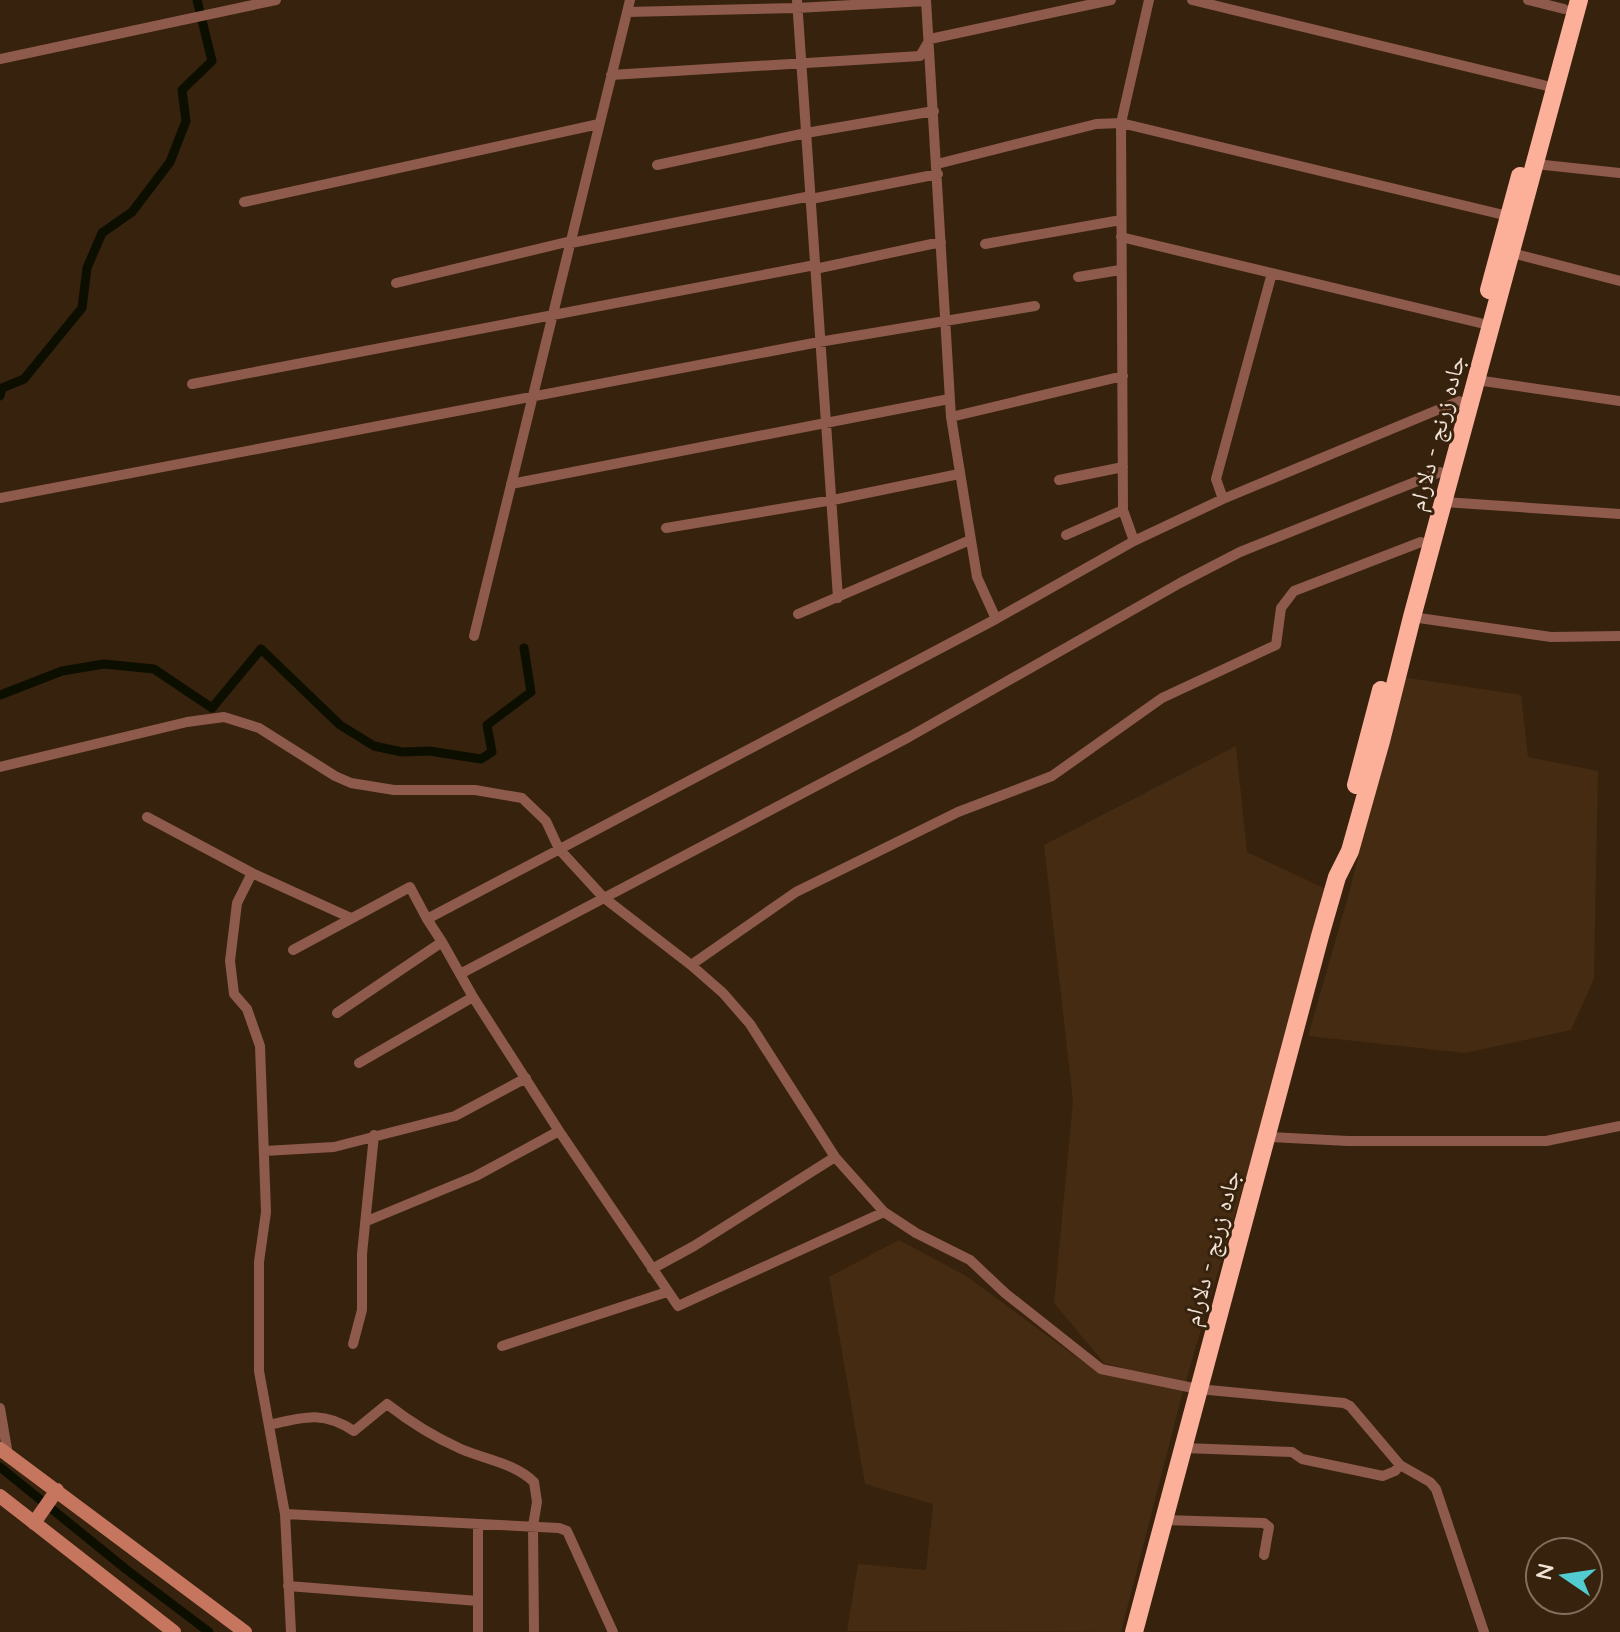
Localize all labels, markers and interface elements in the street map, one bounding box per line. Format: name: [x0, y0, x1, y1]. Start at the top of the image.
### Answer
street label: جاده زرنج - دلارام: [1401, 351, 1473, 515]
street label: جاده زرنج - دلارام: [1176, 1166, 1248, 1330]
north arrow: [1524, 1536, 1604, 1616]
text: N: [1529, 1560, 1560, 1583]

